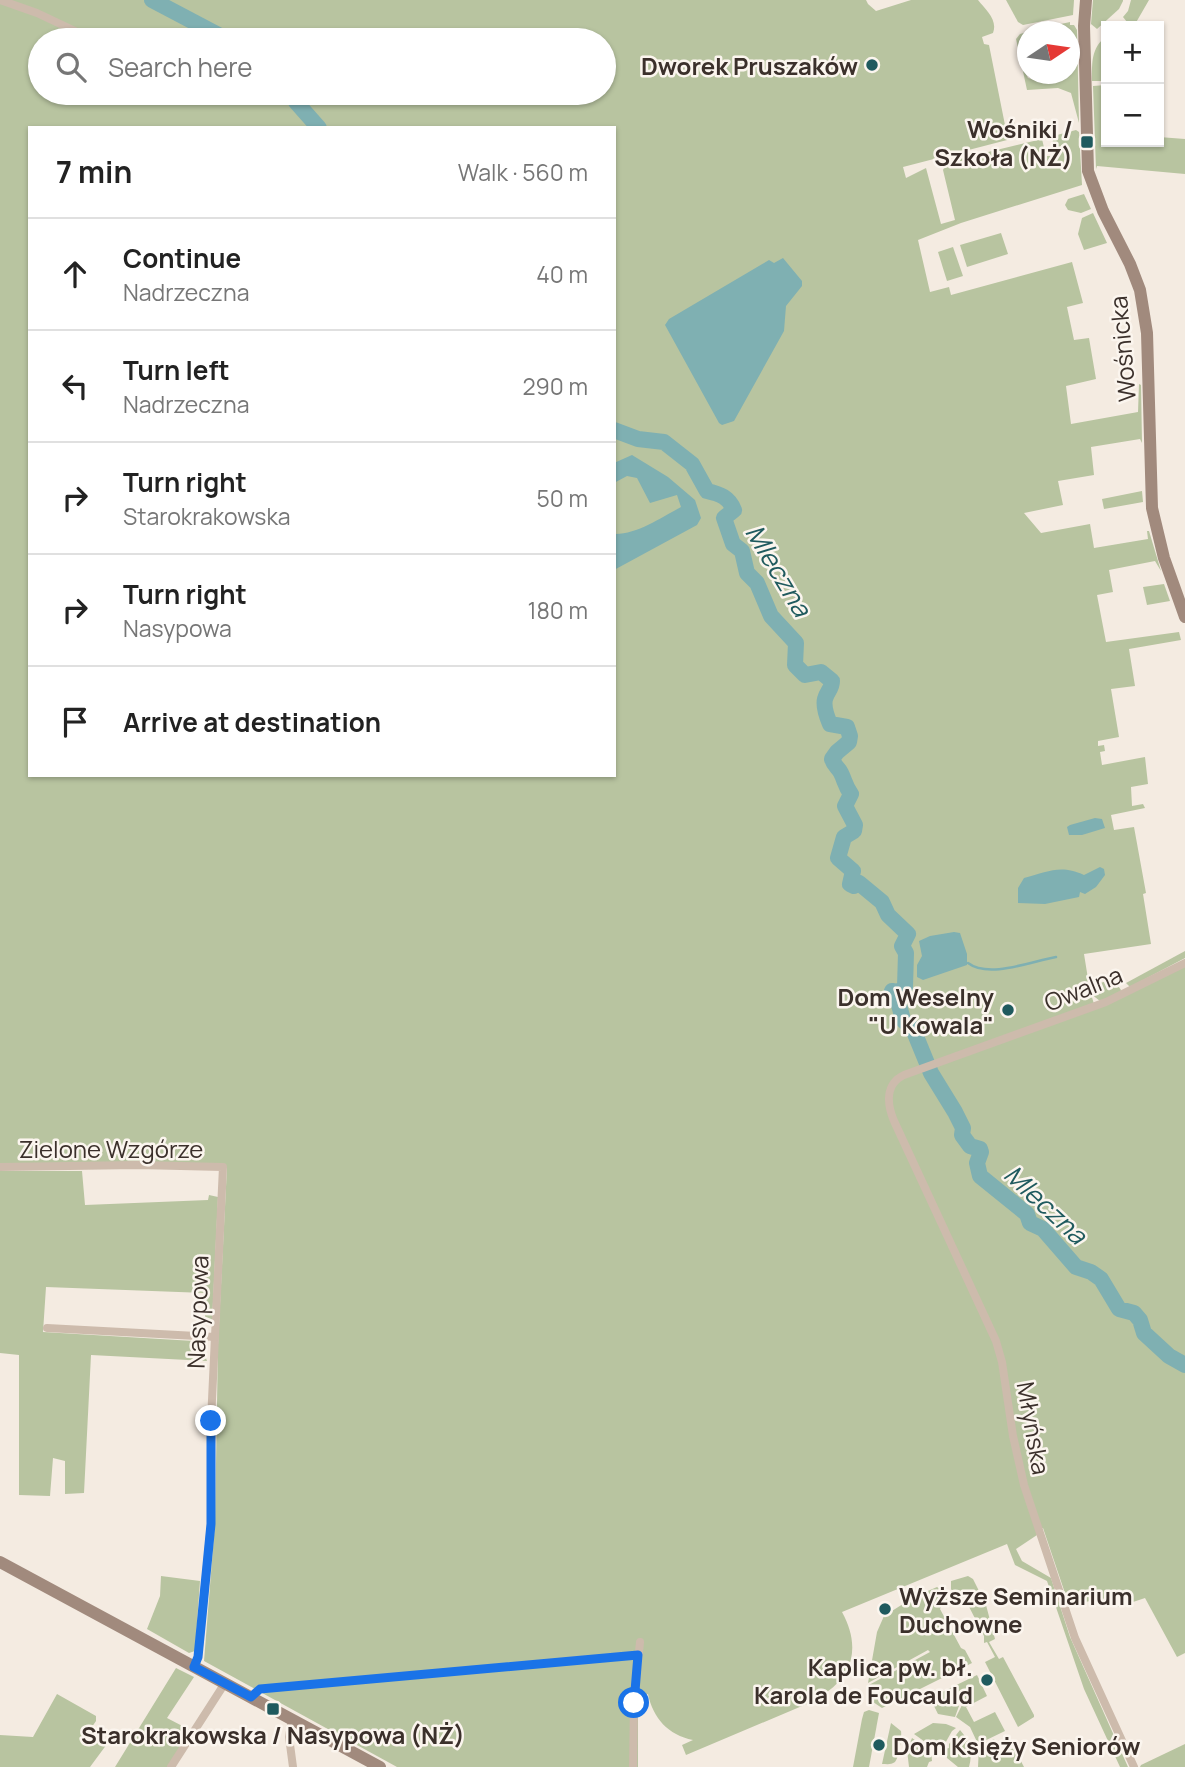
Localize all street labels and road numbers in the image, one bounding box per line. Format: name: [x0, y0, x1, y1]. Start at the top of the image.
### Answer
street label: Wośnicka: [1101, 295, 1143, 403]
street label: Owalna: [1039, 957, 1127, 1019]
street label: Zielone Wzgórze: [19, 1132, 203, 1165]
street label: Nasypowa: [179, 1255, 215, 1369]
street label: Młyńska: [1010, 1379, 1058, 1477]

